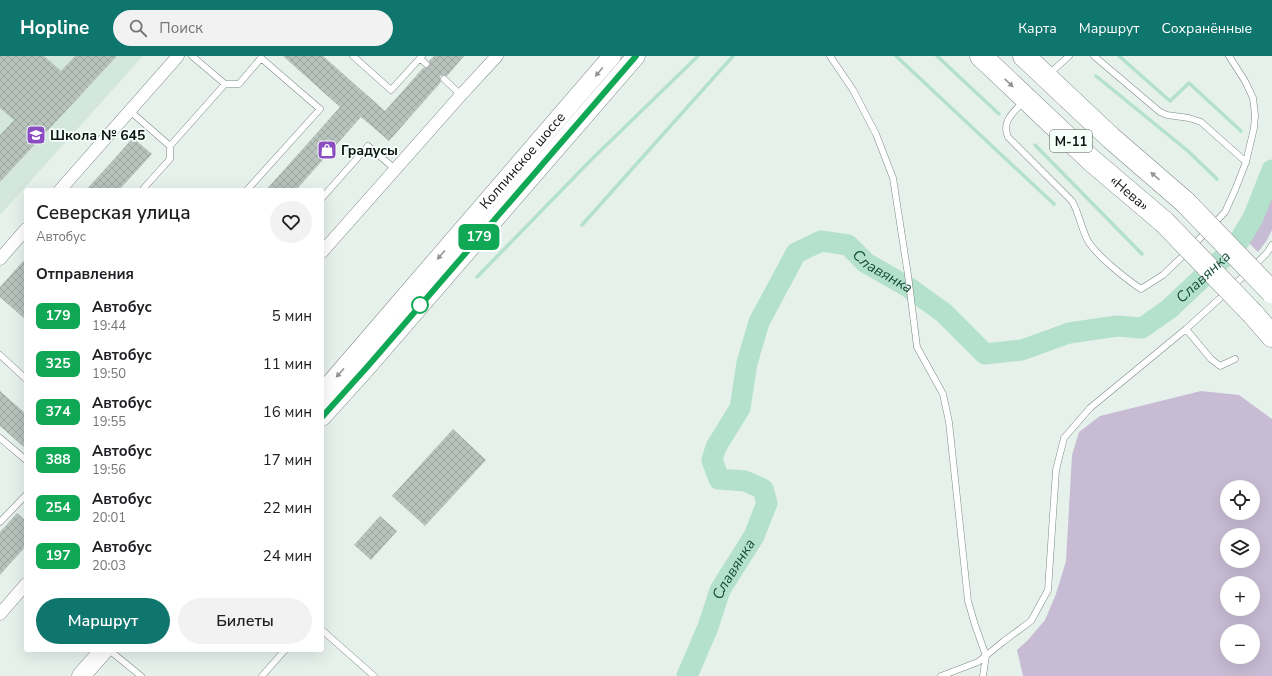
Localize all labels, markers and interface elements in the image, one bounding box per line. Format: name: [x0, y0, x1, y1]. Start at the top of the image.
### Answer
search box: [113, 10, 393, 46]
text: Hopline: [20, 15, 89, 41]
icon: search: [127, 17, 149, 39]
text: Поиск: [159, 18, 203, 38]
text: Карта: [1018, 19, 1057, 38]
text: Маршрут: [1079, 19, 1140, 38]
text: Сохранённые: [1162, 19, 1252, 38]
one-way arrow: [594, 66, 603, 77]
one-way arrow: [1004, 78, 1014, 87]
street label: Колпинское шоссе: [475, 108, 570, 213]
school or university icon: Школа № 645: [25, 124, 47, 146]
place label: Школа № 645: [50, 126, 145, 145]
road number: М-11: [1050, 130, 1092, 152]
shop icon: Градусы: [316, 139, 338, 161]
place label: Градусы: [341, 141, 398, 160]
street label: «Нева»: [1106, 171, 1153, 215]
one-way arrow: [1150, 172, 1161, 181]
text: Северская улица: [36, 200, 191, 226]
button: heart: [270, 201, 312, 243]
line badge: 179: [456, 224, 502, 250]
text: 179: [466, 227, 492, 246]
text: Автобус: [36, 228, 86, 246]
water label: Славянка: [848, 245, 917, 298]
water label: Славянка: [1172, 246, 1235, 307]
one-way arrow: [437, 250, 446, 261]
text: Отправления: [36, 264, 134, 284]
unlabelled marker: [411, 296, 429, 314]
text: Автобус: [92, 297, 152, 317]
text: 179: [45, 306, 71, 325]
text: 5 мин: [272, 306, 312, 326]
text: 19:44: [92, 317, 126, 335]
text: Автобус: [92, 345, 152, 365]
text: 325: [45, 354, 71, 373]
text: 11 мин: [263, 354, 312, 374]
text: 19:50: [92, 365, 126, 383]
one-way arrow: [335, 368, 344, 378]
text: Автобус: [92, 393, 152, 413]
text: 374: [45, 402, 71, 421]
text: 16 мин: [263, 402, 312, 422]
text: 19:55: [92, 413, 126, 431]
text: Автобус: [92, 441, 152, 461]
text: 388: [45, 450, 71, 469]
text: 17 мин: [263, 450, 312, 470]
text: 19:56: [92, 461, 126, 479]
map controls: [1220, 480, 1260, 664]
button: locate: [1220, 480, 1260, 520]
text: Автобус: [92, 489, 152, 509]
text: 254: [45, 498, 71, 517]
text: 22 мин: [263, 498, 312, 518]
text: 20:01: [92, 509, 126, 527]
button: layers: [1220, 528, 1260, 568]
water label: Славянка: [708, 535, 760, 602]
text: Автобус: [92, 537, 152, 557]
text: 197: [45, 546, 71, 565]
text: 24 мин: [263, 546, 312, 566]
text: 20:03: [92, 557, 126, 575]
button: +: [1220, 576, 1260, 616]
button: Маршрут: [36, 598, 170, 644]
button: Билеты: [178, 598, 312, 644]
button: −: [1220, 624, 1260, 664]

